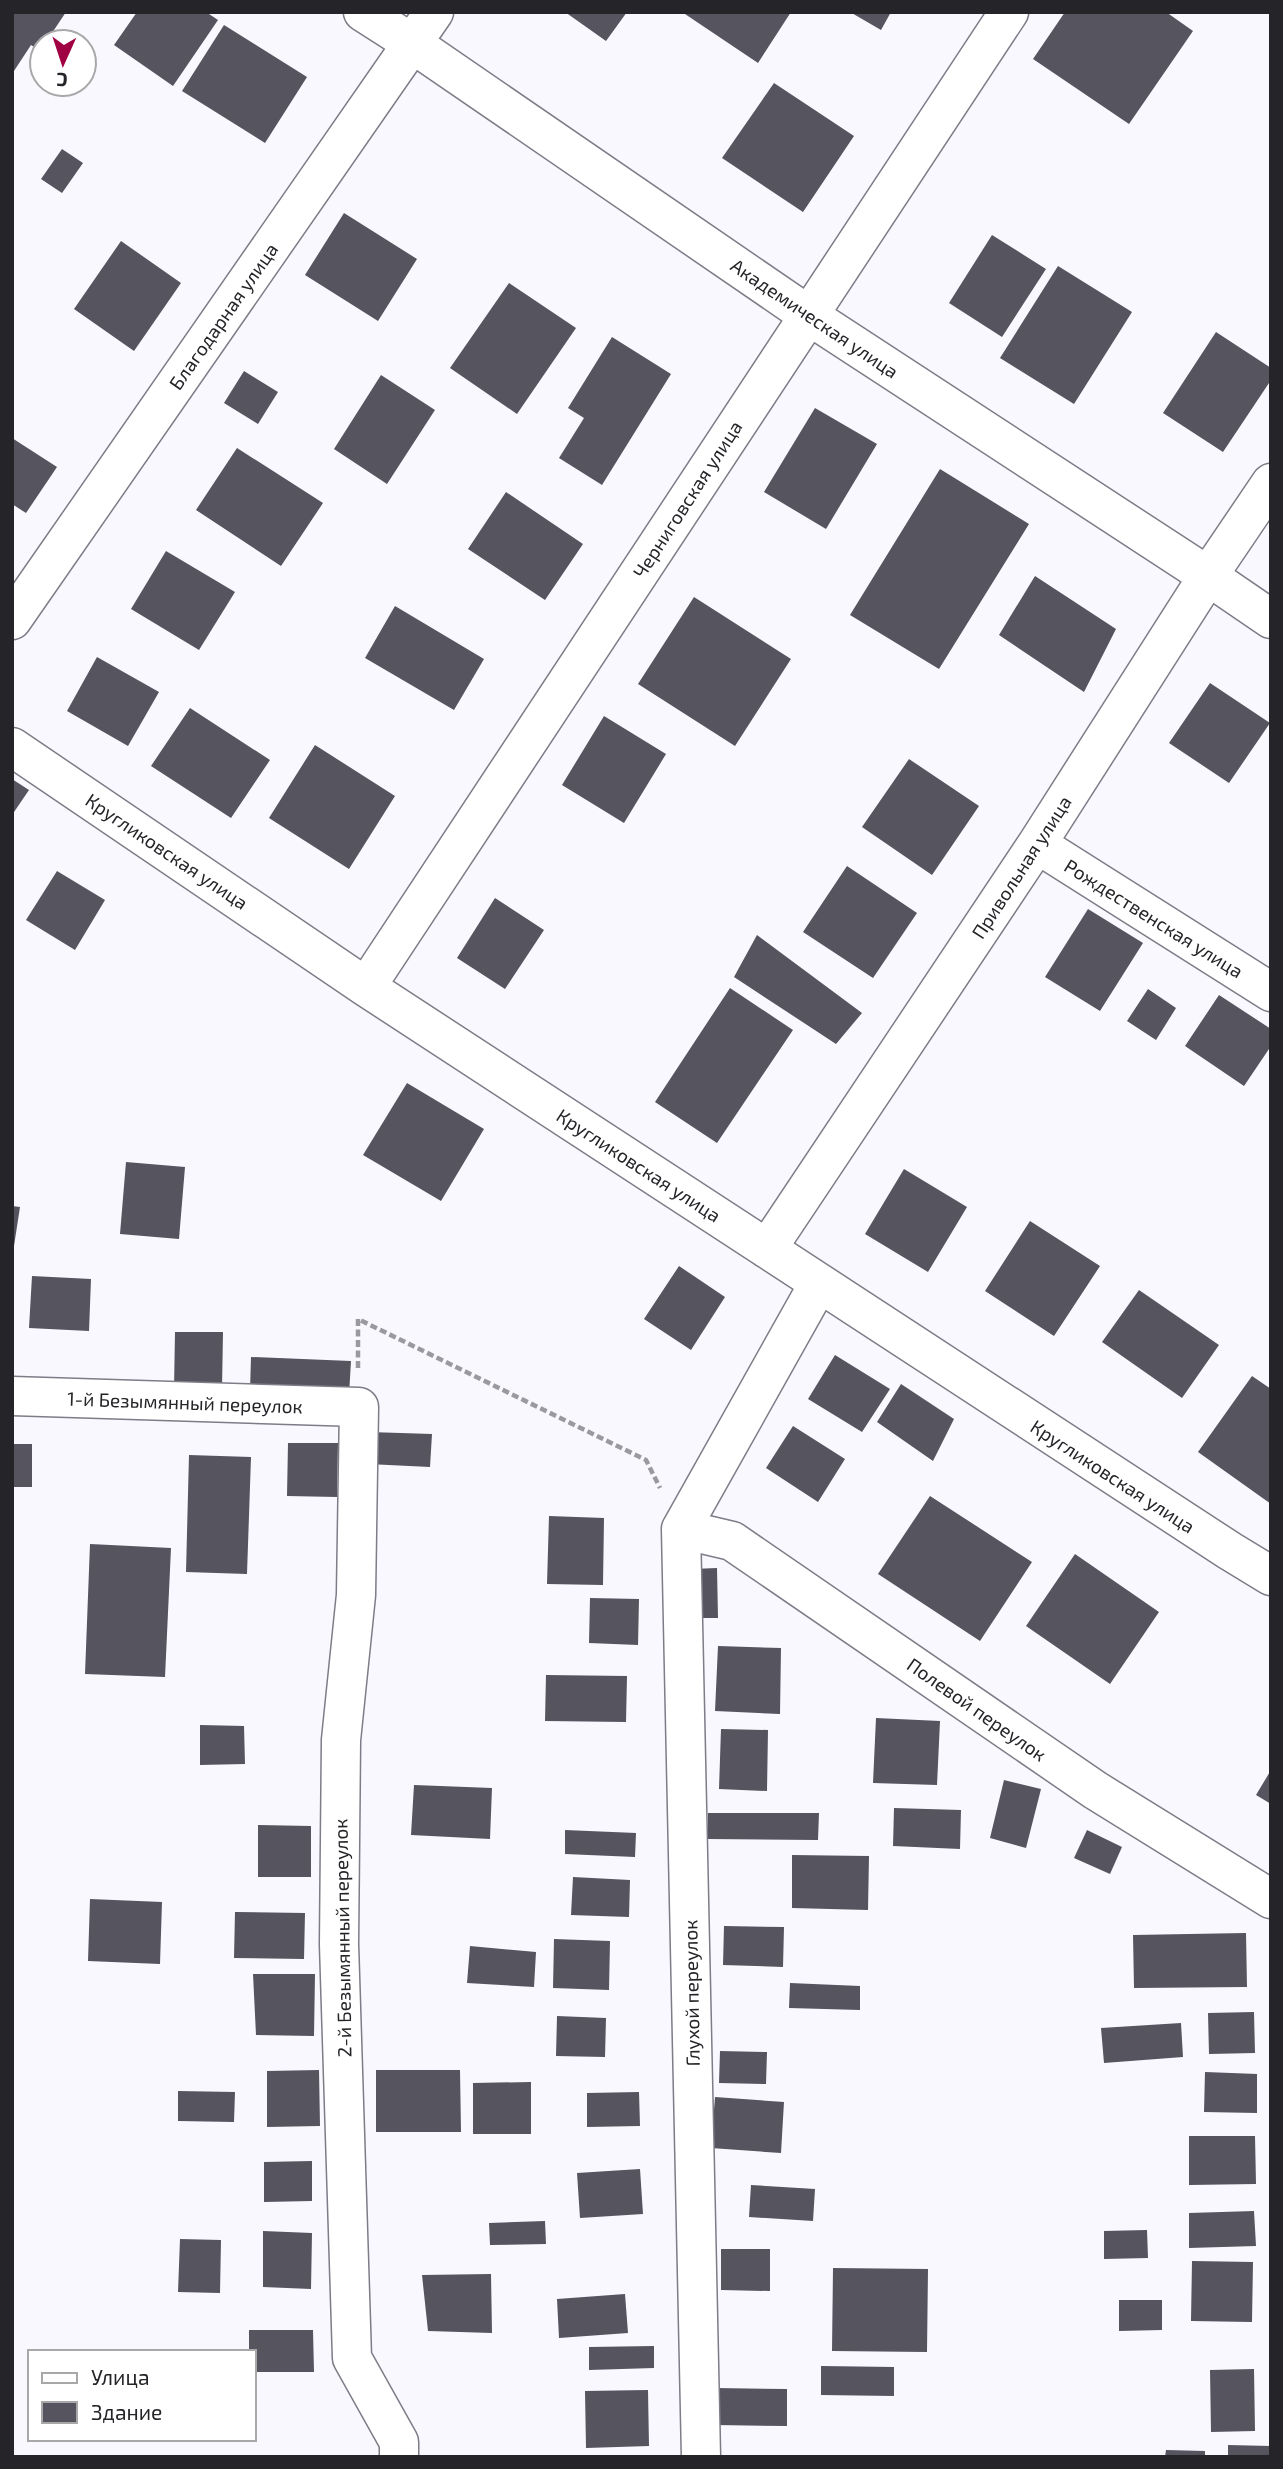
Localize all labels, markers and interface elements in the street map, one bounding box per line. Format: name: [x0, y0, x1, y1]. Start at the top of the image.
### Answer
north arrow: [28, 28, 98, 98]
text: С: [56, 69, 68, 92]
street label: Благодарная улица: [164, 238, 283, 394]
street label: Академическая улица: [726, 253, 903, 384]
street label: Черниговская улица: [628, 416, 747, 583]
street label: Кругликовская улица: [81, 788, 253, 915]
street label: Привольная улица: [966, 791, 1077, 943]
street label: Рождественская улица: [1060, 854, 1248, 983]
street label: Кругликовская улица: [552, 1103, 725, 1227]
street label: 1-й Безымянный переулок: [67, 1386, 303, 1419]
street label: Кругликовская улица: [1026, 1414, 1199, 1538]
street label: Полевой переулок: [902, 1652, 1051, 1766]
street label: 2-й Безымянный переулок: [328, 1818, 357, 2058]
street label: Глухой переулок: [678, 1919, 705, 2067]
legend: [28, 2350, 256, 2441]
text: Улица: [91, 2364, 150, 2389]
text: Здание: [91, 2399, 162, 2424]

